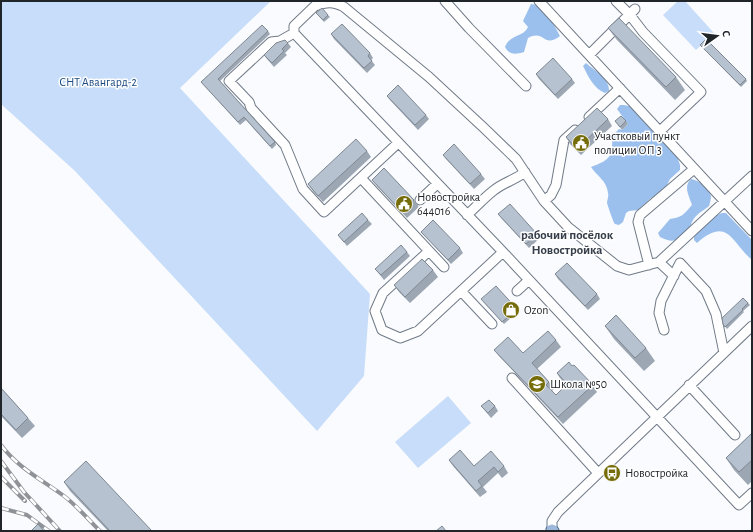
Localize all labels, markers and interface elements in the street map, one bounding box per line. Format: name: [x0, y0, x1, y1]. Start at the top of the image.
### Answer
north arrow: [697, 16, 737, 56]
text: С: [720, 29, 732, 38]
park label: СНТ Авангард-2: [59, 76, 137, 88]
place label: Участковый пункт полиции ОП 3: [594, 130, 680, 156]
public building icon: Участковый пункт полиции ОП 3: [571, 133, 591, 153]
place label: Новостройка 644016: [417, 191, 481, 217]
public building icon: Новостройка 644016: [394, 194, 414, 214]
district label: рабочий посёлок Новостройка: [521, 229, 614, 257]
shop icon: Ozon: [501, 300, 521, 320]
place label: Ozon: [524, 304, 548, 316]
school or university icon: Школа №50: [527, 374, 547, 394]
place label: Школа №50: [550, 378, 607, 390]
bus stop icon: Новостройка: [602, 463, 622, 483]
place label: Новостройка: [625, 467, 689, 479]

